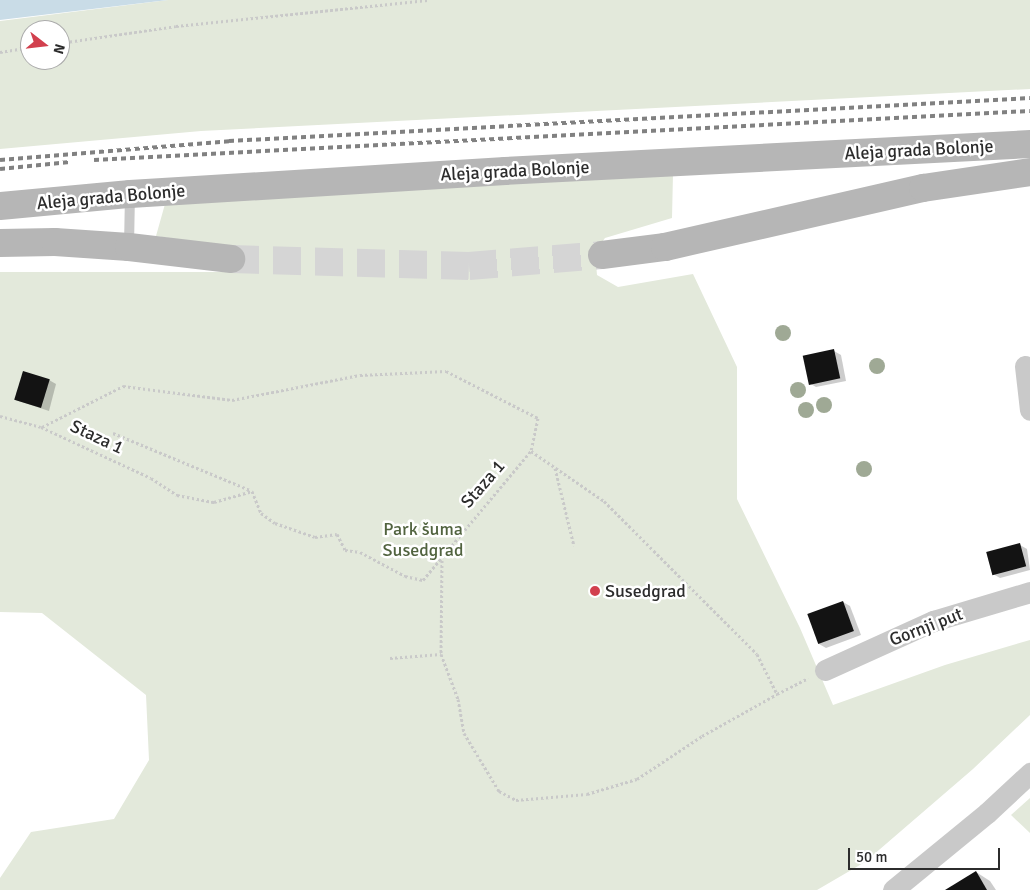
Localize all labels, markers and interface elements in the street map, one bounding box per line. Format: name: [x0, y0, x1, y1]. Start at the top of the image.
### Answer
north arrow: [20, 20, 70, 70]
text: N: [49, 42, 68, 56]
street label: Aleja grada Bolonje: [844, 135, 994, 165]
street label: Aleja grada Bolonje: [440, 156, 590, 186]
street label: Aleja grada Bolonje: [36, 180, 186, 214]
street label: Staza 1: [67, 415, 127, 459]
street label: Staza 1: [456, 456, 510, 512]
park label: Park šuma Susedgrad: [383, 519, 463, 562]
place label: Susedgrad: [605, 580, 686, 602]
marker: Susedgrad: [589, 585, 601, 597]
street label: Gornji put: [886, 603, 966, 651]
scale bar: [850, 838, 1002, 870]
text: 50 m: [856, 848, 887, 866]

